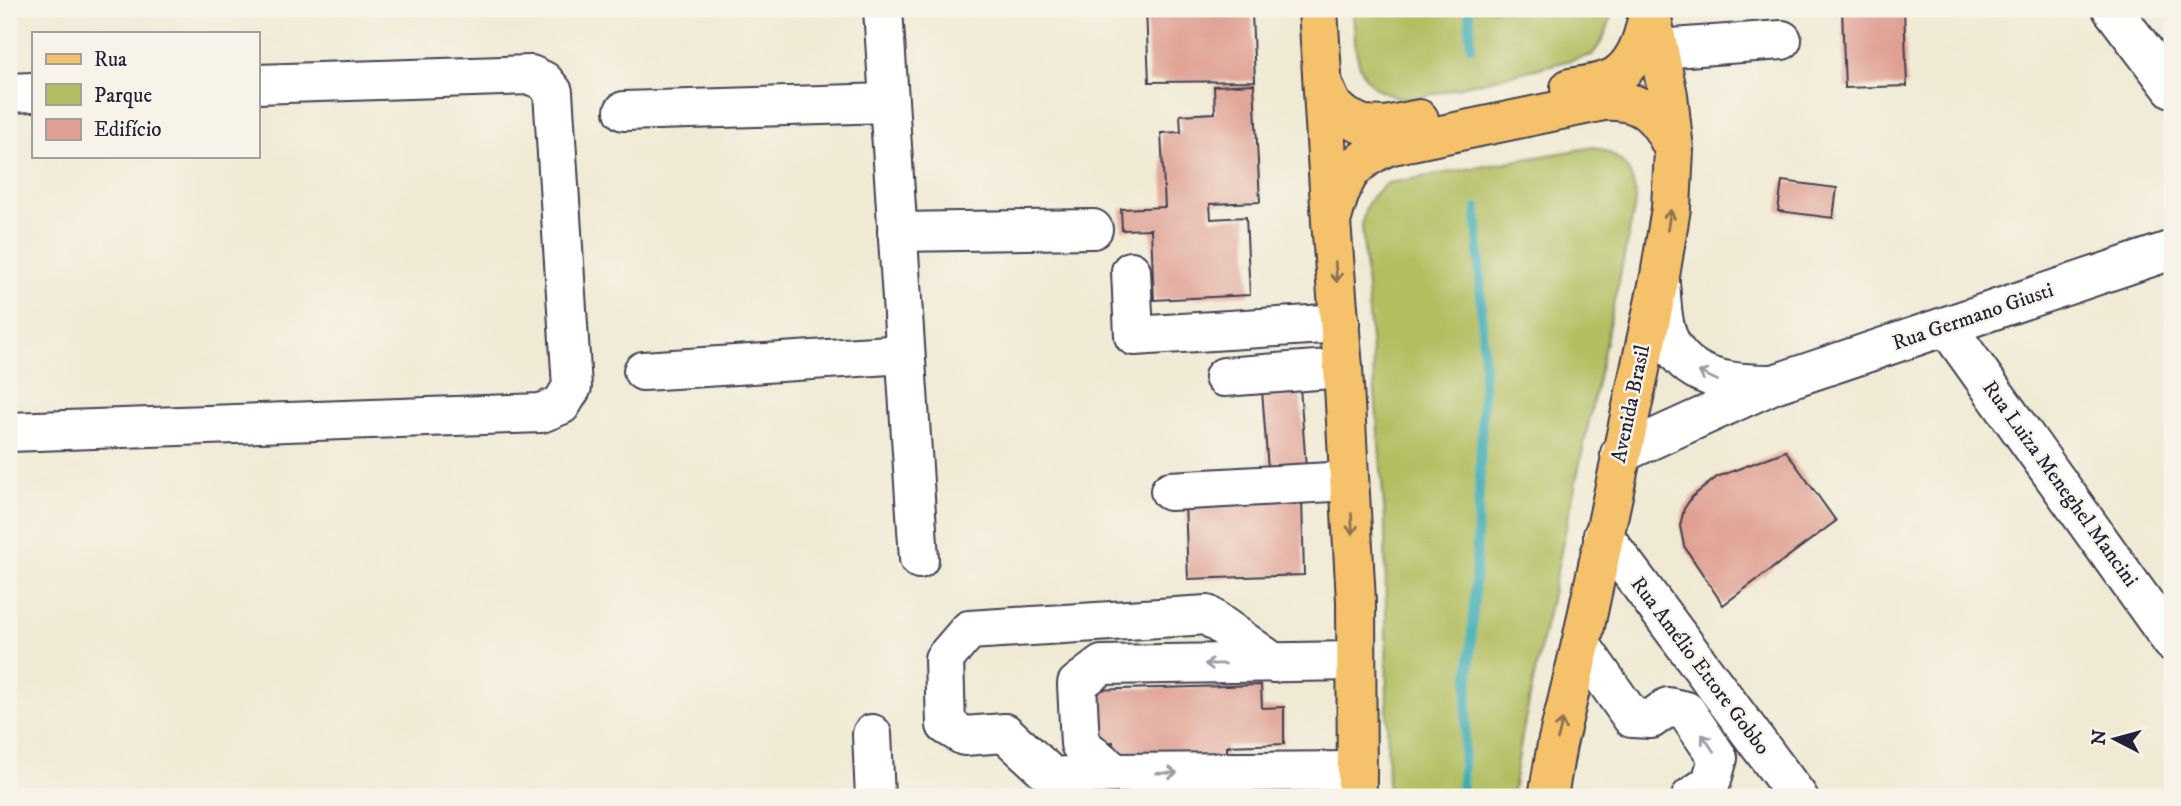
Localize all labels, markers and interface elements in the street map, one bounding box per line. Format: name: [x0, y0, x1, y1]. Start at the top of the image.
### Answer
legend: [32, 32, 259, 158]
text: Rua: [94, 47, 127, 73]
text: Parque: [94, 83, 152, 109]
text: Edifício: [94, 117, 162, 143]
one-way arrow: [1663, 209, 1676, 232]
one-way arrow: [1329, 261, 1342, 283]
street label: Rua Germano Giusti: [1889, 277, 2057, 357]
street label: Avenida Brasil: [1606, 342, 1656, 465]
one-way arrow: [1697, 369, 1719, 382]
street label: Rua Luiza Meneghel Mancini: [1976, 376, 2144, 592]
one-way arrow: [1345, 512, 1358, 535]
street label: Rua Amélio Ettore Gobbo: [1625, 572, 1775, 760]
one-way arrow: [1203, 657, 1226, 670]
north arrow: [2080, 704, 2150, 774]
one-way arrow: [1554, 719, 1567, 742]
text: N: [2087, 728, 2112, 746]
one-way arrow: [1700, 734, 1715, 753]
one-way arrow: [1155, 766, 1178, 780]

